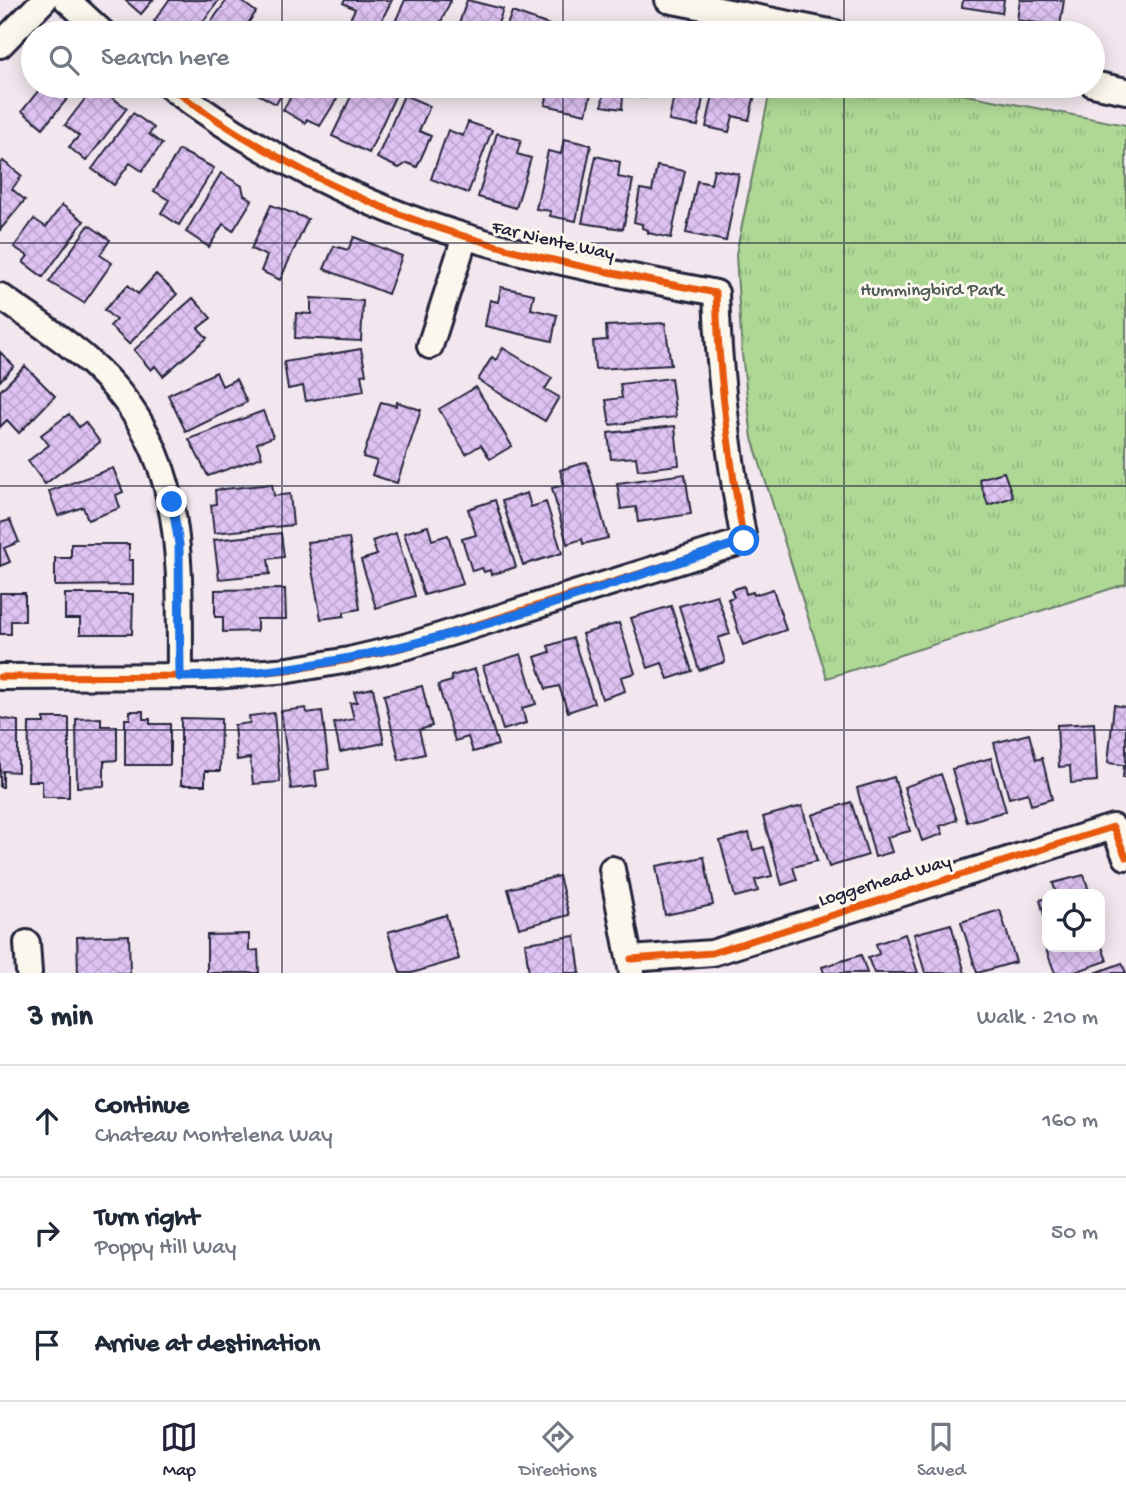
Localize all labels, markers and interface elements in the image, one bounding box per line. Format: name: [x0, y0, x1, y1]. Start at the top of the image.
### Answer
search box: [21, 21, 1105, 98]
icon: search: [45, 41, 83, 79]
text: Search here: [101, 44, 229, 75]
street label: Far Niente Way: [489, 217, 617, 267]
park label: Hummingbird Park: [860, 280, 1005, 303]
route end: [156, 486, 187, 517]
route start: [728, 525, 759, 556]
street label: Loggerhead Way: [816, 851, 955, 913]
map controls: [1042, 889, 1105, 952]
button: locate: [1042, 889, 1105, 952]
text: 3 min: [28, 1001, 93, 1036]
text: Walk · 210 m: [977, 1005, 1098, 1032]
text: Continue: [95, 1092, 189, 1123]
icon: ahead: [28, 1102, 66, 1140]
text: 160 m: [1042, 1108, 1098, 1135]
text: Chateau Montelena Way: [95, 1123, 333, 1150]
text: Turn right: [95, 1204, 199, 1235]
icon: right: [28, 1214, 66, 1252]
text: 50 m: [1051, 1220, 1098, 1247]
text: Poppy Hill Way: [95, 1235, 236, 1262]
icon: arrive: [28, 1326, 66, 1364]
text: Arrive at destination: [95, 1330, 320, 1361]
tab: Map: [160, 1418, 198, 1483]
tab: Directions: [519, 1418, 596, 1483]
tab: Saved: [917, 1418, 966, 1483]

